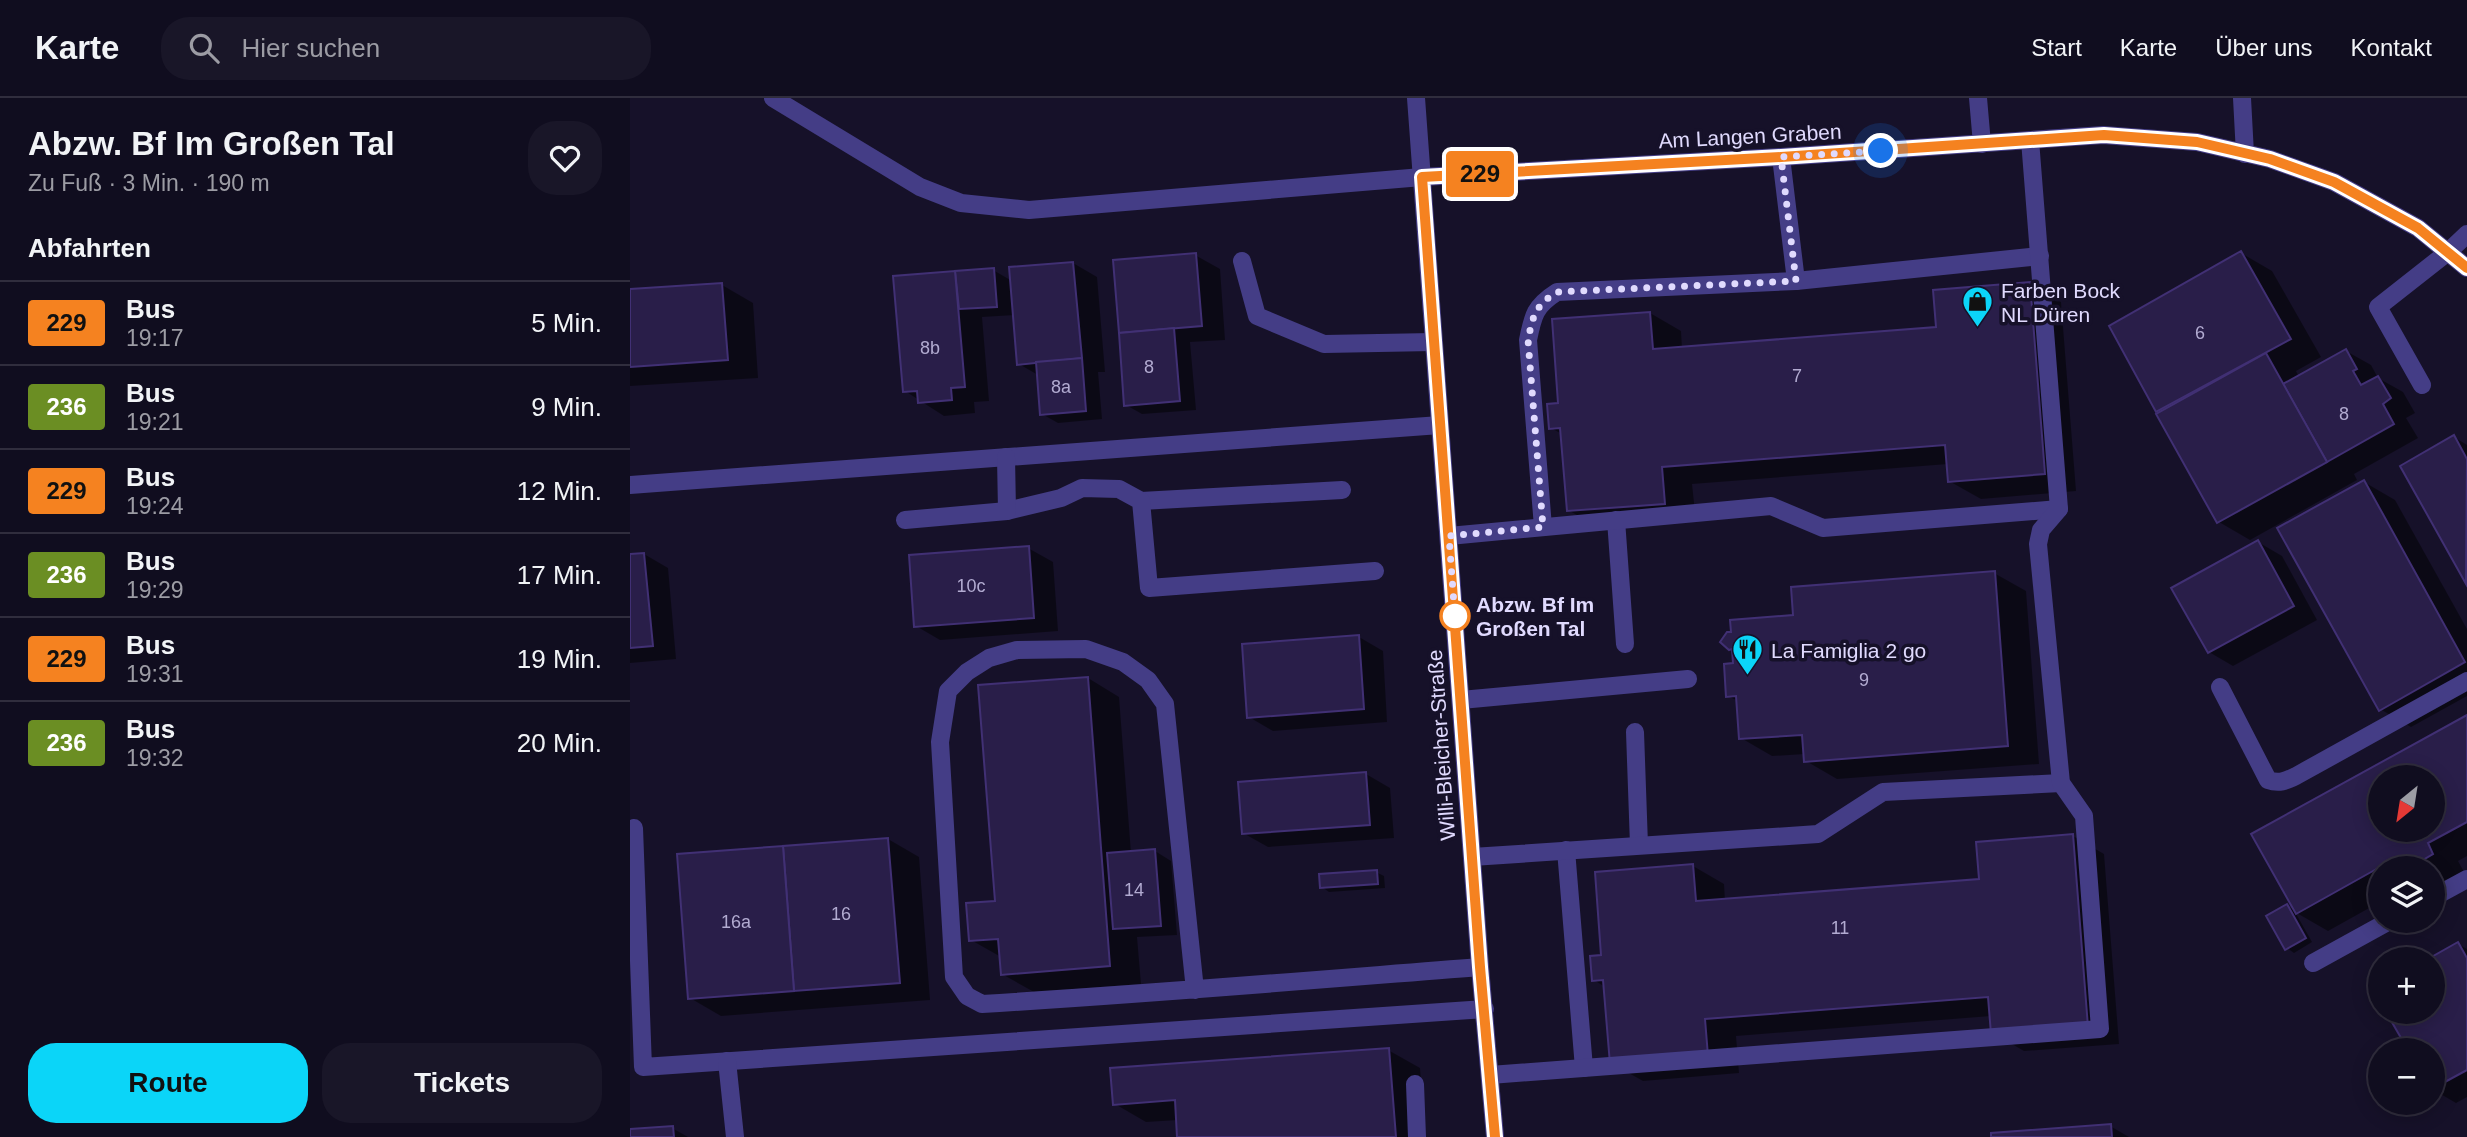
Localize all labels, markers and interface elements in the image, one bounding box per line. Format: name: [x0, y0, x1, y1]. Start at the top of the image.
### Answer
search box: [161, 17, 651, 80]
text: Karte: [35, 29, 119, 66]
icon: search: [185, 29, 223, 67]
text: Hier suchen: [241, 33, 380, 63]
text: Start: [2031, 34, 2082, 61]
text: Karte: [2120, 34, 2177, 61]
text: Über uns: [2215, 34, 2313, 61]
text: Kontakt: [2351, 34, 2432, 61]
street label: Am Langen Graben: [1658, 120, 1842, 152]
button: heart: [528, 121, 602, 195]
text: Abzw. Bf Im Großen Tal: [28, 125, 395, 162]
your location: [1863, 133, 1898, 168]
line badge: 229: [1440, 151, 1520, 197]
text: 229: [1460, 160, 1500, 187]
text: Zu Fuß · 3 Min. · 190 m: [28, 170, 270, 196]
text: Abfahrten: [28, 233, 151, 263]
place label: Farben Bock NL Düren: [2001, 279, 2121, 326]
shop icon: Farben Bock NL Düren: [1961, 285, 1995, 329]
text: Bus: [126, 294, 175, 324]
text: 5 Min.: [531, 308, 602, 338]
text: 229: [46, 309, 87, 336]
house number: 6: [2195, 323, 2205, 343]
text: 19:17: [126, 325, 184, 351]
house number: 8b: [920, 338, 940, 358]
house number: 8: [1144, 357, 1154, 377]
house number: 7: [1792, 366, 1802, 386]
house number: 8a: [1051, 377, 1072, 397]
text: Bus: [126, 378, 175, 408]
text: 9 Min.: [531, 392, 602, 422]
text: 236: [46, 393, 87, 420]
house number: 8: [2339, 404, 2349, 424]
text: 19:21: [126, 409, 184, 435]
text: Bus: [126, 462, 175, 492]
text: 12 Min.: [517, 476, 602, 506]
text: 229: [46, 477, 87, 504]
text: 19:24: [126, 493, 184, 519]
text: Bus: [126, 546, 175, 576]
text: 17 Min.: [517, 560, 602, 590]
text: 236: [46, 561, 87, 588]
house number: 10c: [956, 576, 986, 596]
text: 19:29: [126, 577, 184, 603]
place label: Abzw. Bf Im Großen Tal: [1476, 593, 1594, 640]
marker: Abzw. Bf Im Großen Tal: [1440, 601, 1470, 631]
text: Bus: [126, 630, 175, 660]
restaurant icon: La Famiglia 2 go: [1731, 633, 1765, 677]
place label: La Famiglia 2 go: [1771, 639, 1926, 662]
text: 19 Min.: [517, 644, 602, 674]
text: 229: [46, 645, 87, 672]
street label: Willi-Bleicher-Straße: [1423, 649, 1459, 841]
text: 19:31: [126, 661, 184, 687]
house number: 9: [1859, 670, 1869, 690]
text: Bus: [126, 714, 175, 744]
text: 20 Min.: [517, 728, 602, 758]
text: 236: [46, 729, 87, 756]
text: 19:32: [126, 745, 184, 771]
north arrow: [2368, 765, 2445, 842]
map controls: [2368, 765, 2445, 1115]
button: layers: [2368, 856, 2445, 933]
house number: 14: [1124, 880, 1144, 900]
house number: 16: [831, 904, 851, 924]
house number: 16a: [721, 912, 752, 932]
house number: 11: [1831, 918, 1849, 938]
button: +: [2368, 947, 2445, 1024]
button: −: [2368, 1038, 2445, 1115]
button: Route: [28, 1043, 308, 1123]
button: Tickets: [322, 1043, 602, 1123]

